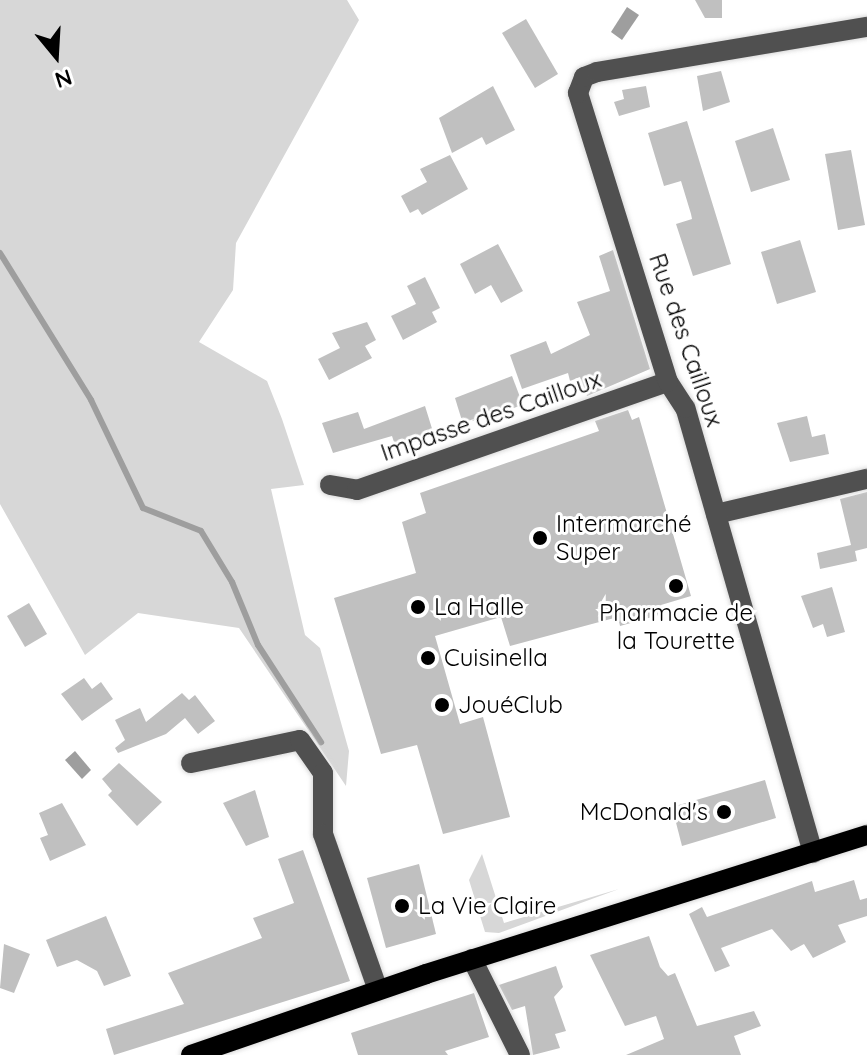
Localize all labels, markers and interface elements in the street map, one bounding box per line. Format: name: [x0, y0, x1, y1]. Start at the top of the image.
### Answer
north arrow: [16, 16, 96, 96]
text: N: [51, 63, 75, 95]
street label: Rue des Cailloux: [643, 250, 729, 430]
street label: Impasse des Cailloux: [377, 365, 605, 467]
place label: Intermarché Super: [556, 510, 691, 566]
marker: Intermarché Super: [531, 529, 549, 547]
marker: Pharmacie de la Tourette: [667, 577, 685, 595]
place label: La Halle: [434, 593, 524, 621]
marker: La Halle: [409, 598, 427, 616]
place label: Pharmacie de la Tourette: [599, 599, 753, 655]
place label: Cuisinella: [444, 644, 548, 672]
marker: Cuisinella: [419, 649, 437, 667]
place label: JouéClub: [458, 691, 563, 719]
marker: JouéClub: [433, 696, 451, 714]
place label: McDonald's: [580, 798, 708, 826]
marker: McDonald's: [715, 803, 733, 821]
place label: La Vie Claire: [418, 892, 556, 920]
marker: La Vie Claire: [393, 897, 411, 915]

